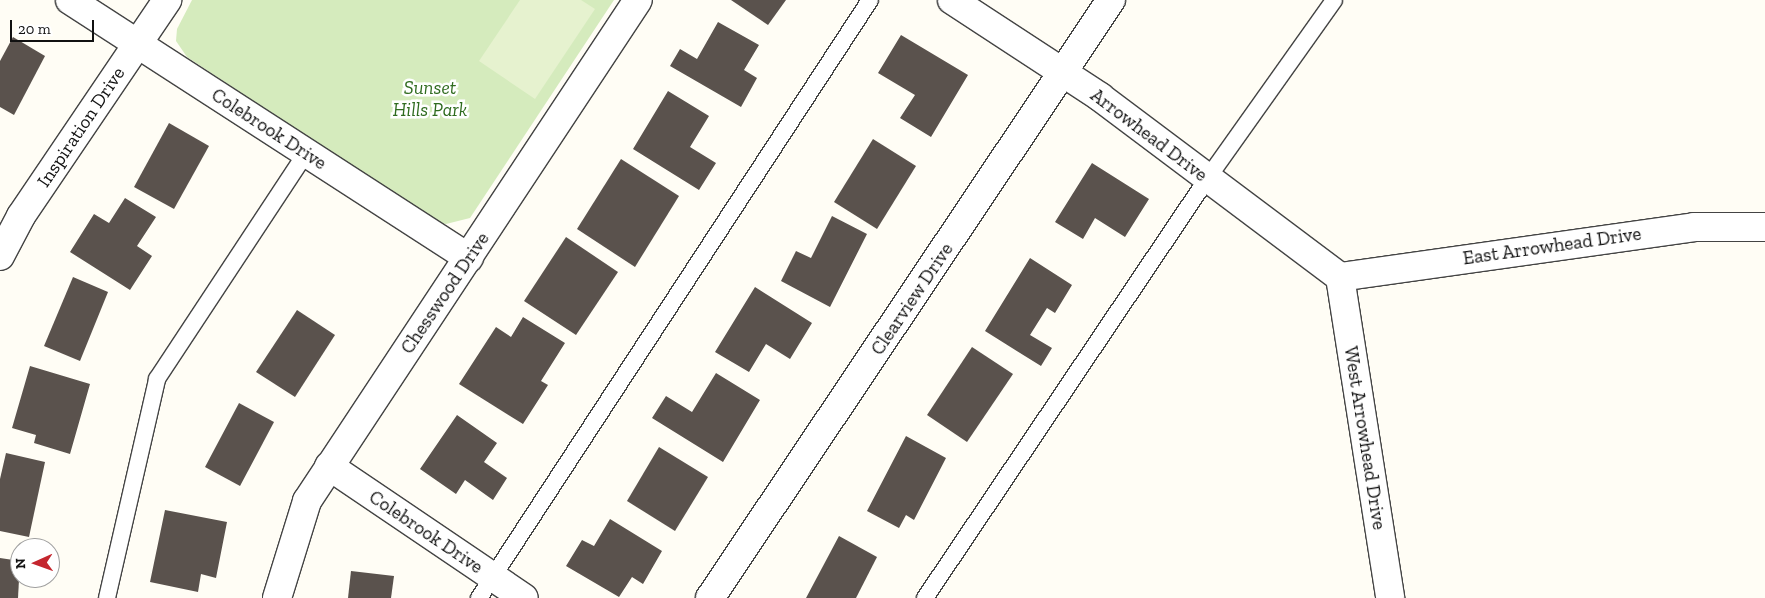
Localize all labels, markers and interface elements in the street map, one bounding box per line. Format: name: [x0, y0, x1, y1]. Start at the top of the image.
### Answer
scale bar: [12, 10, 96, 42]
text: 20 m: [18, 20, 51, 38]
street label: Inspiration Drive: [32, 62, 130, 192]
park label: Sunset Hills Park: [393, 77, 467, 121]
street label: Colebrook Drive: [207, 83, 331, 175]
street label: Arrowhead Drive: [1086, 84, 1212, 186]
street label: East Arrowhead Drive: [1461, 222, 1643, 270]
street label: Chesswood Drive: [396, 228, 494, 358]
street label: Clearview Drive: [866, 238, 958, 360]
street label: West Arrowhead Drive: [1339, 344, 1391, 532]
street label: Colebrook Drive: [365, 485, 487, 579]
north arrow: [10, 538, 60, 588]
text: N: [12, 558, 29, 569]

